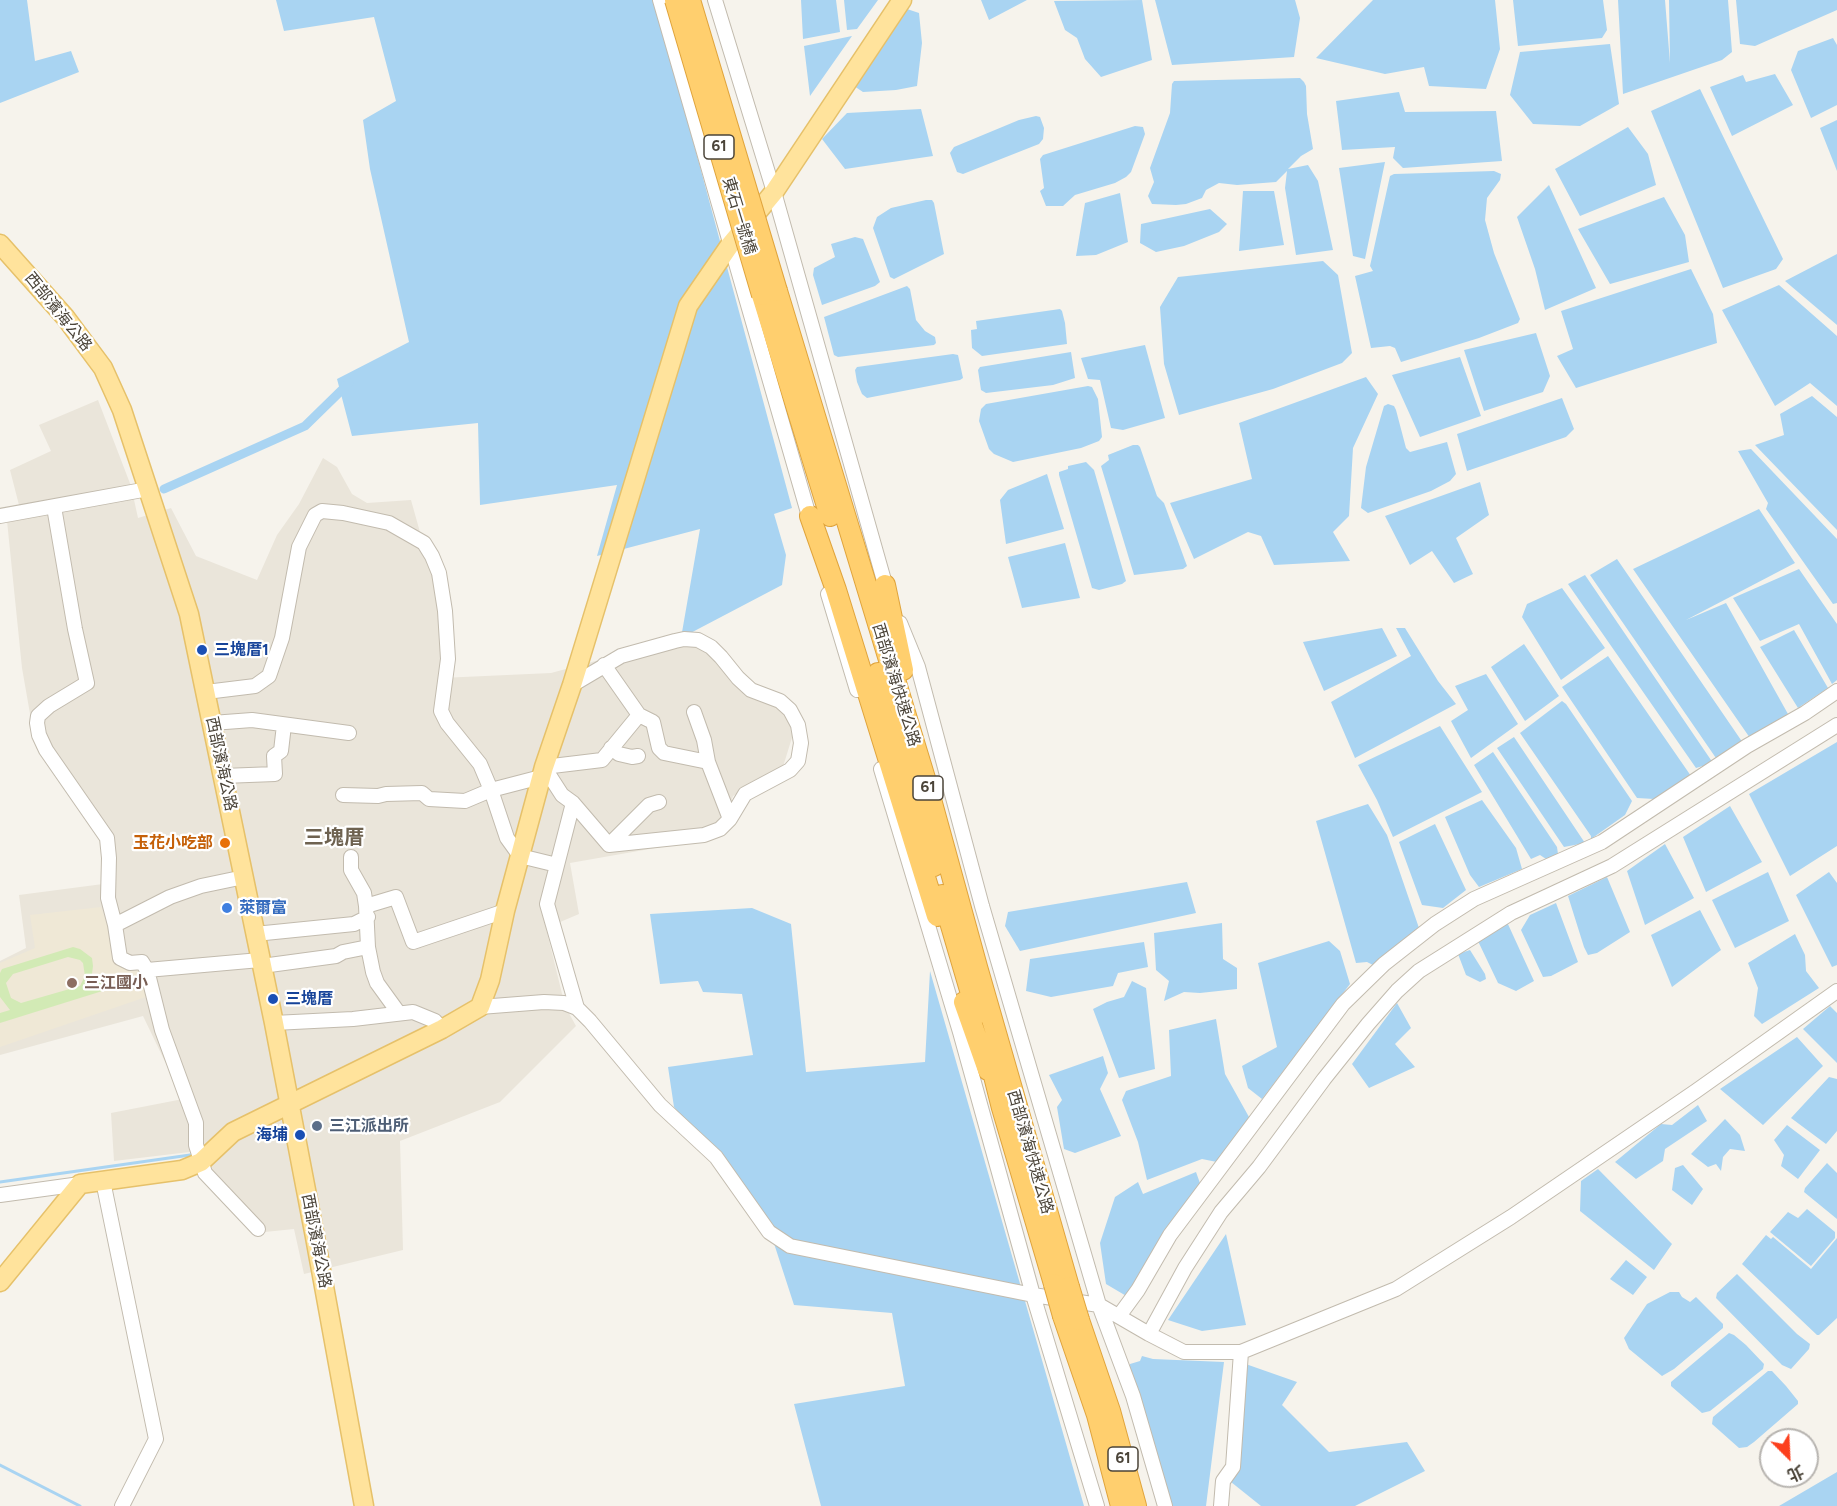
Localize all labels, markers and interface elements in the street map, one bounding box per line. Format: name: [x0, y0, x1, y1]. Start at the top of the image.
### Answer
road number: 61: [704, 135, 734, 159]
street label: 東石一號橋: [718, 175, 760, 257]
street label: 西部濱海公路: [20, 269, 96, 355]
street label: 西部濱海快速公路: [868, 621, 924, 749]
place label: 三塊厝1: [214, 640, 269, 660]
marker: 三塊厝1: [195, 643, 209, 657]
street label: 西部濱海公路: [202, 715, 240, 813]
road number: 61: [913, 776, 943, 800]
district label: 三塊厝: [304, 826, 364, 850]
place label: 玉花小吃部: [133, 833, 213, 853]
marker: 玉花小吃部: [218, 836, 232, 850]
place label: 萊爾富: [239, 898, 287, 918]
marker: 萊爾富: [220, 901, 234, 915]
place label: 三江國小: [84, 973, 148, 993]
marker: 三江國小: [65, 976, 79, 990]
place label: 三塊厝: [285, 989, 333, 1009]
marker: 三塊厝: [266, 992, 280, 1006]
street label: 西部濱海快速公路: [1003, 1088, 1057, 1216]
place label: 三江派出所: [329, 1116, 409, 1136]
marker: 三江派出所: [310, 1119, 324, 1133]
place label: 海埔: [256, 1125, 288, 1145]
marker: 海埔: [293, 1128, 307, 1142]
street label: 西部濱海公路: [297, 1192, 335, 1290]
north arrow: [1759, 1428, 1819, 1488]
road number: 61: [1108, 1447, 1138, 1471]
text: 北: [1785, 1461, 1807, 1485]

